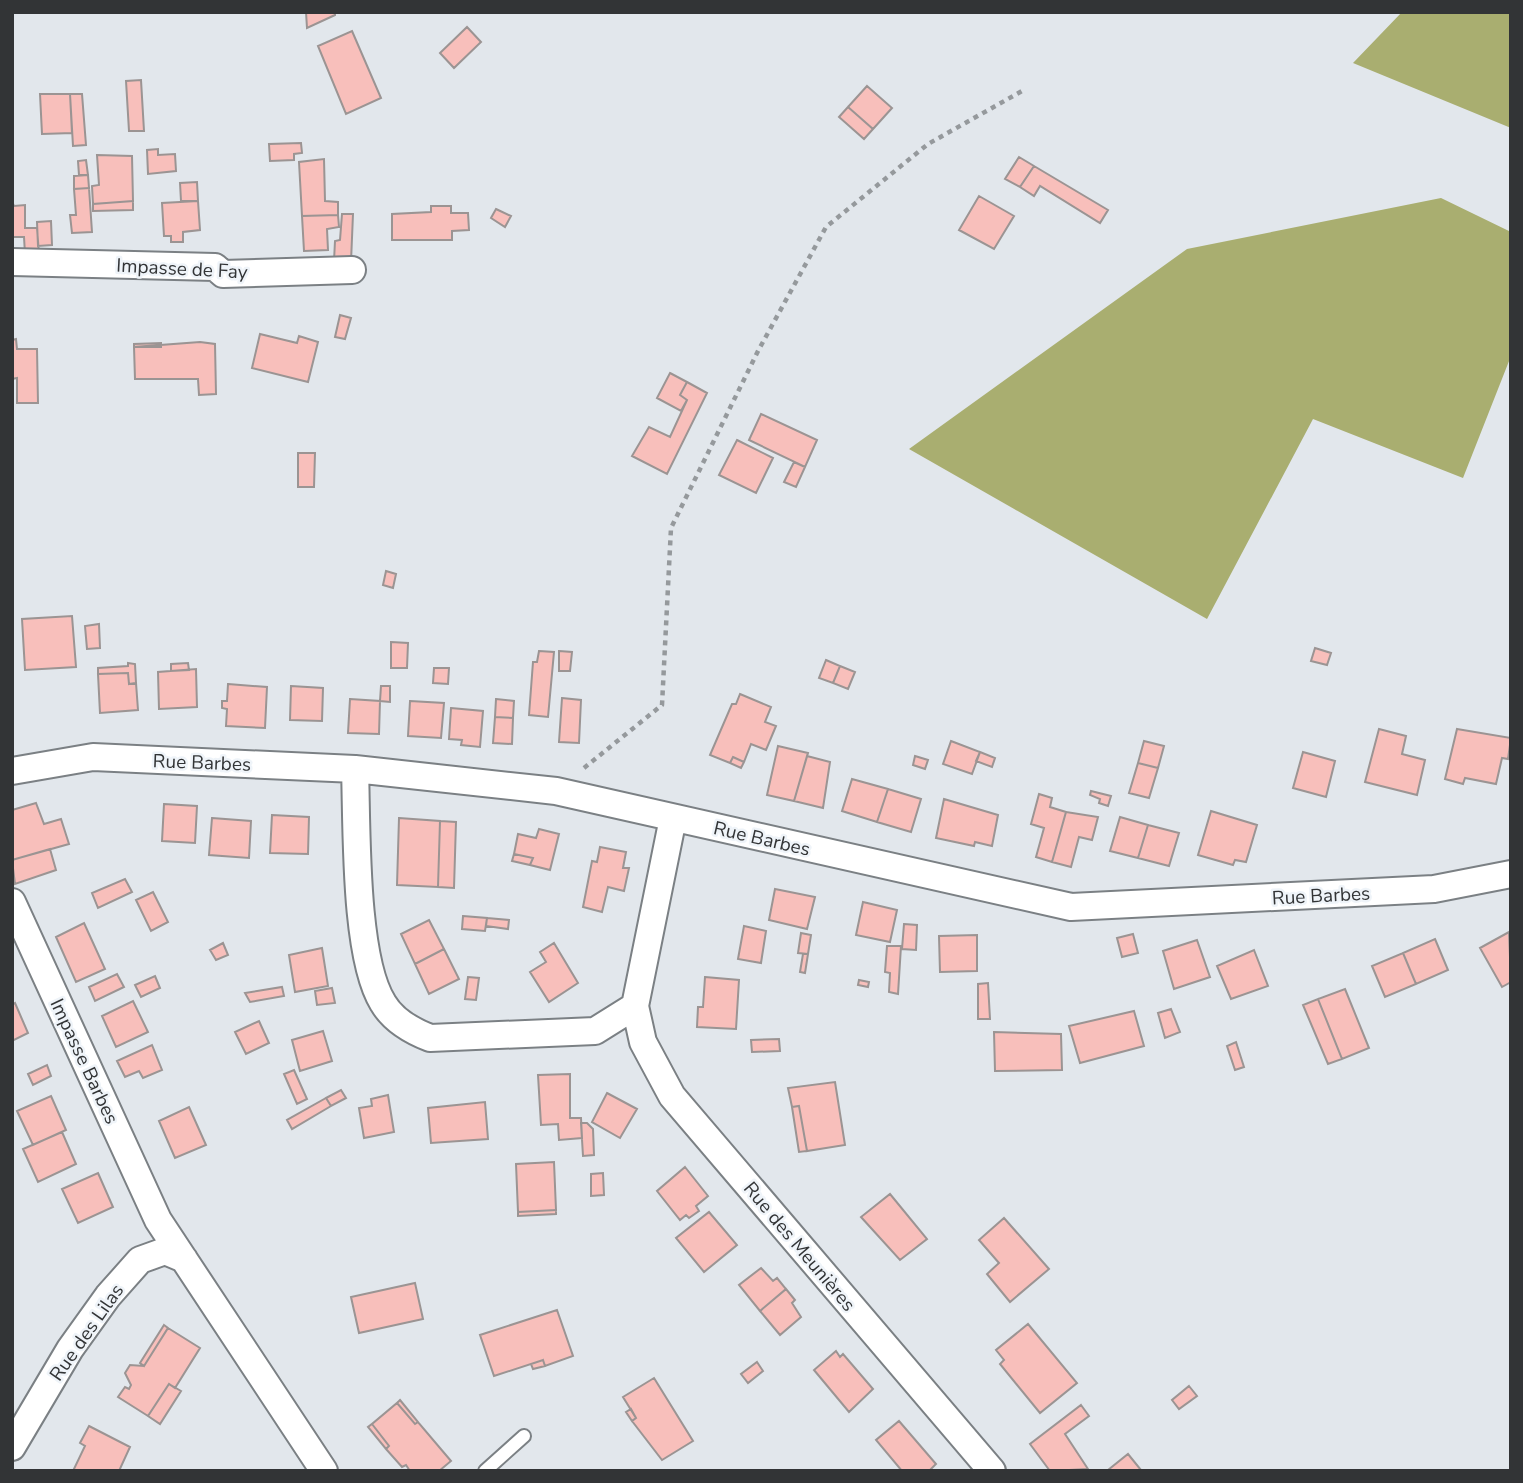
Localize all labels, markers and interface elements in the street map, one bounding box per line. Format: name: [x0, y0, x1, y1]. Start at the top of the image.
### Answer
street label: Impasse de Fay: [116, 253, 248, 285]
street label: Rue Barbes: [152, 748, 252, 778]
street label: Rue Barbes: [711, 815, 813, 863]
street label: Rue Barbes: [1271, 880, 1371, 912]
street label: Impasse Barbes: [44, 994, 125, 1128]
street label: Rue des Meunières: [737, 1176, 861, 1317]
street label: Rue des Lilas: [44, 1279, 130, 1386]

